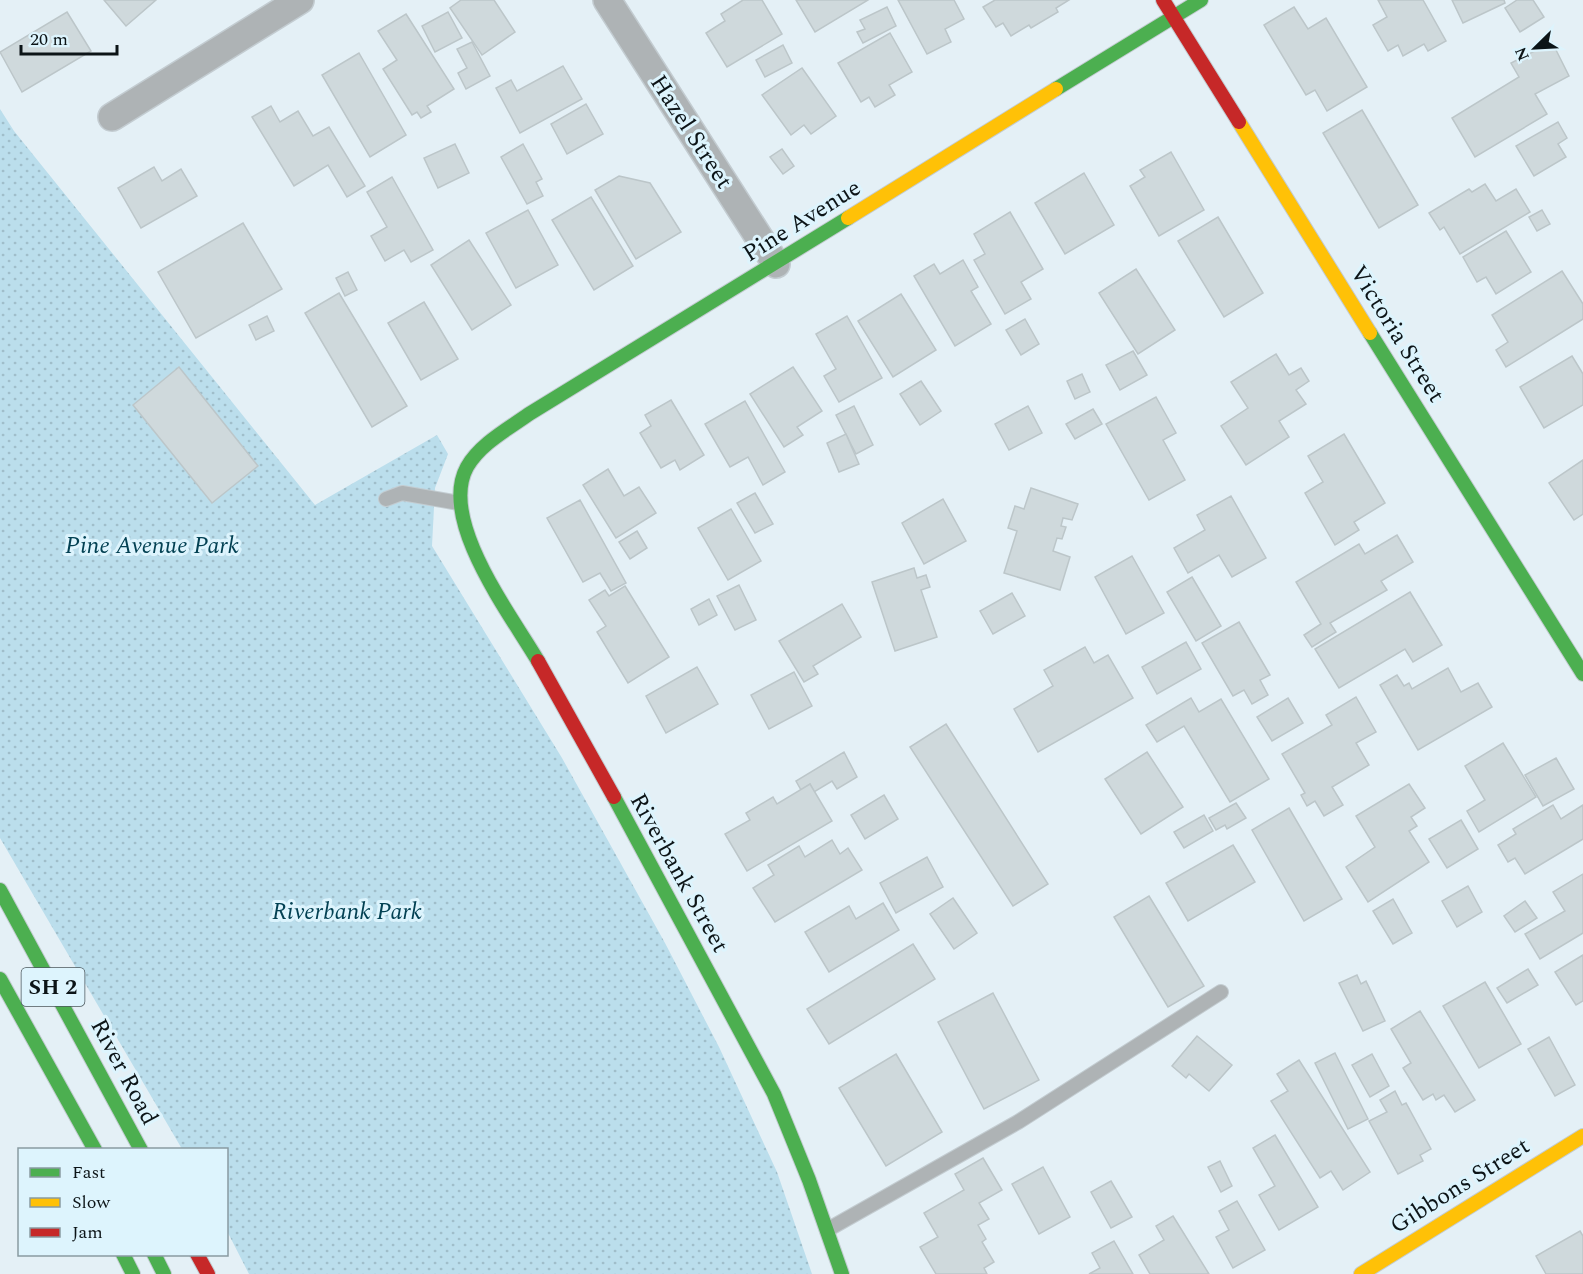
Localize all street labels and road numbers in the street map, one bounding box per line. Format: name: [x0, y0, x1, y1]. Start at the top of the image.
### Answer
street label: Hazel Street: [641, 68, 741, 196]
street label: Pine Avenue: [736, 170, 868, 272]
street label: Victoria Street: [1340, 258, 1454, 410]
street label: Riverbank Street: [620, 787, 738, 959]
road number: SH 2: [22, 968, 84, 1006]
street label: River Road: [81, 1012, 167, 1132]
street label: Gibbons Street: [1383, 1129, 1537, 1243]

